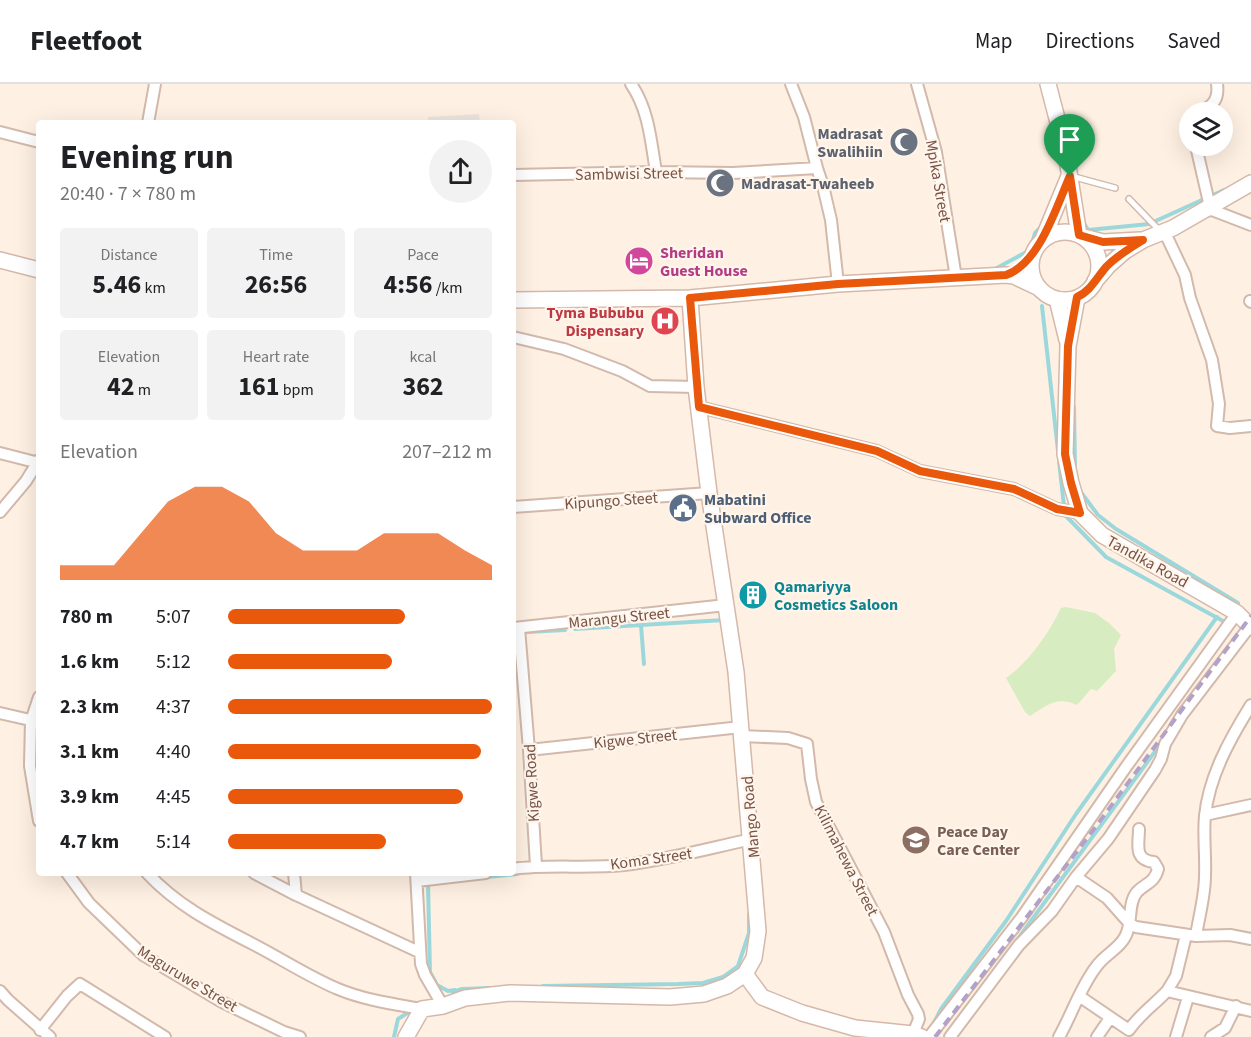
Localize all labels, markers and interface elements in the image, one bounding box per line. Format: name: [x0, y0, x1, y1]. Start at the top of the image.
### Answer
text: Fleetfoot: [30, 21, 142, 61]
text: Map: [975, 26, 1013, 56]
text: Directions: [1046, 26, 1134, 56]
text: Saved: [1167, 26, 1221, 56]
map controls: [1179, 102, 1233, 156]
button: layers: [1179, 102, 1233, 156]
pin: [1044, 114, 1095, 176]
place label: Madrasat Swalihiin: [817, 123, 883, 163]
icon: arrive: [1053, 123, 1086, 156]
mosque icon: Madrasat Swalihiin: [888, 126, 920, 158]
text: Evening run: [60, 134, 234, 181]
street label: Mpika Street: [920, 138, 956, 225]
button: share: [429, 140, 492, 203]
street label: Sambwisi Street: [575, 162, 684, 186]
mosque icon: Madrasat-Twaheeb: [704, 167, 736, 199]
place label: Madrasat-Twaheeb: [741, 173, 874, 195]
text: 20:40 · 7 × 780 m: [60, 180, 196, 208]
place label: Sheridan Guest House: [660, 242, 748, 282]
text: Distance: [101, 244, 157, 266]
text: Time: [259, 244, 293, 266]
text: Pace: [407, 244, 439, 266]
hotel icon: Sheridan Guest House: [623, 245, 655, 277]
text: 5.46: [92, 266, 141, 303]
text: 26:56: [245, 266, 307, 303]
text: 4:56: [384, 266, 433, 303]
text: km: [141, 277, 166, 299]
text: /km: [433, 277, 462, 299]
place label: Tyma Bububu Dispensary: [547, 302, 645, 342]
hospital icon: Tyma Bububu Dispensary: [649, 305, 681, 337]
text: Elevation: [98, 346, 160, 368]
text: Heart rate: [243, 346, 309, 368]
text: kcal: [410, 346, 436, 368]
text: 42: [107, 368, 135, 405]
text: 161: [238, 368, 279, 405]
text: 362: [402, 368, 444, 405]
text: m: [135, 379, 151, 401]
text: bpm: [279, 379, 314, 401]
text: Elevation: [60, 438, 138, 466]
text: 207–212 m: [402, 438, 492, 466]
street label: Kipungo Steet: [564, 487, 659, 515]
place label: Mabatini Subward Office: [704, 489, 812, 529]
public building icon: Mabatini Subward Office: [667, 492, 699, 524]
street label: Tandika Road: [1103, 530, 1192, 593]
place label: Qamariyya Cosmetics Saloon: [774, 576, 898, 616]
building icon: Qamariyya Cosmetics Saloon: [737, 579, 769, 611]
street label: Marangu Street: [567, 602, 671, 634]
text: 780 m: [60, 603, 113, 631]
text: 5:07: [156, 603, 191, 631]
text: 1.6 km: [60, 648, 119, 676]
text: 5:12: [156, 648, 191, 676]
text: 2.3 km: [60, 693, 119, 721]
text: 4:37: [156, 693, 191, 721]
street label: Kigwe Street: [592, 724, 679, 754]
text: 3.1 km: [60, 738, 119, 766]
text: 4:40: [156, 738, 191, 766]
street label: Kigwe Road: [519, 743, 545, 823]
street label: Mango Road: [736, 775, 766, 859]
text: 3.9 km: [60, 783, 119, 811]
text: 4:45: [156, 783, 191, 811]
street label: Kilimahewa Street: [809, 801, 884, 920]
place label: Peace Day Care Center: [937, 821, 1020, 861]
school or university icon: Peace Day Care Center: [900, 824, 932, 856]
text: 4.7 km: [60, 828, 119, 856]
text: 5:14: [156, 828, 191, 856]
street label: Koma Street: [609, 842, 694, 876]
street label: Maguruwe Street: [133, 940, 242, 1018]

